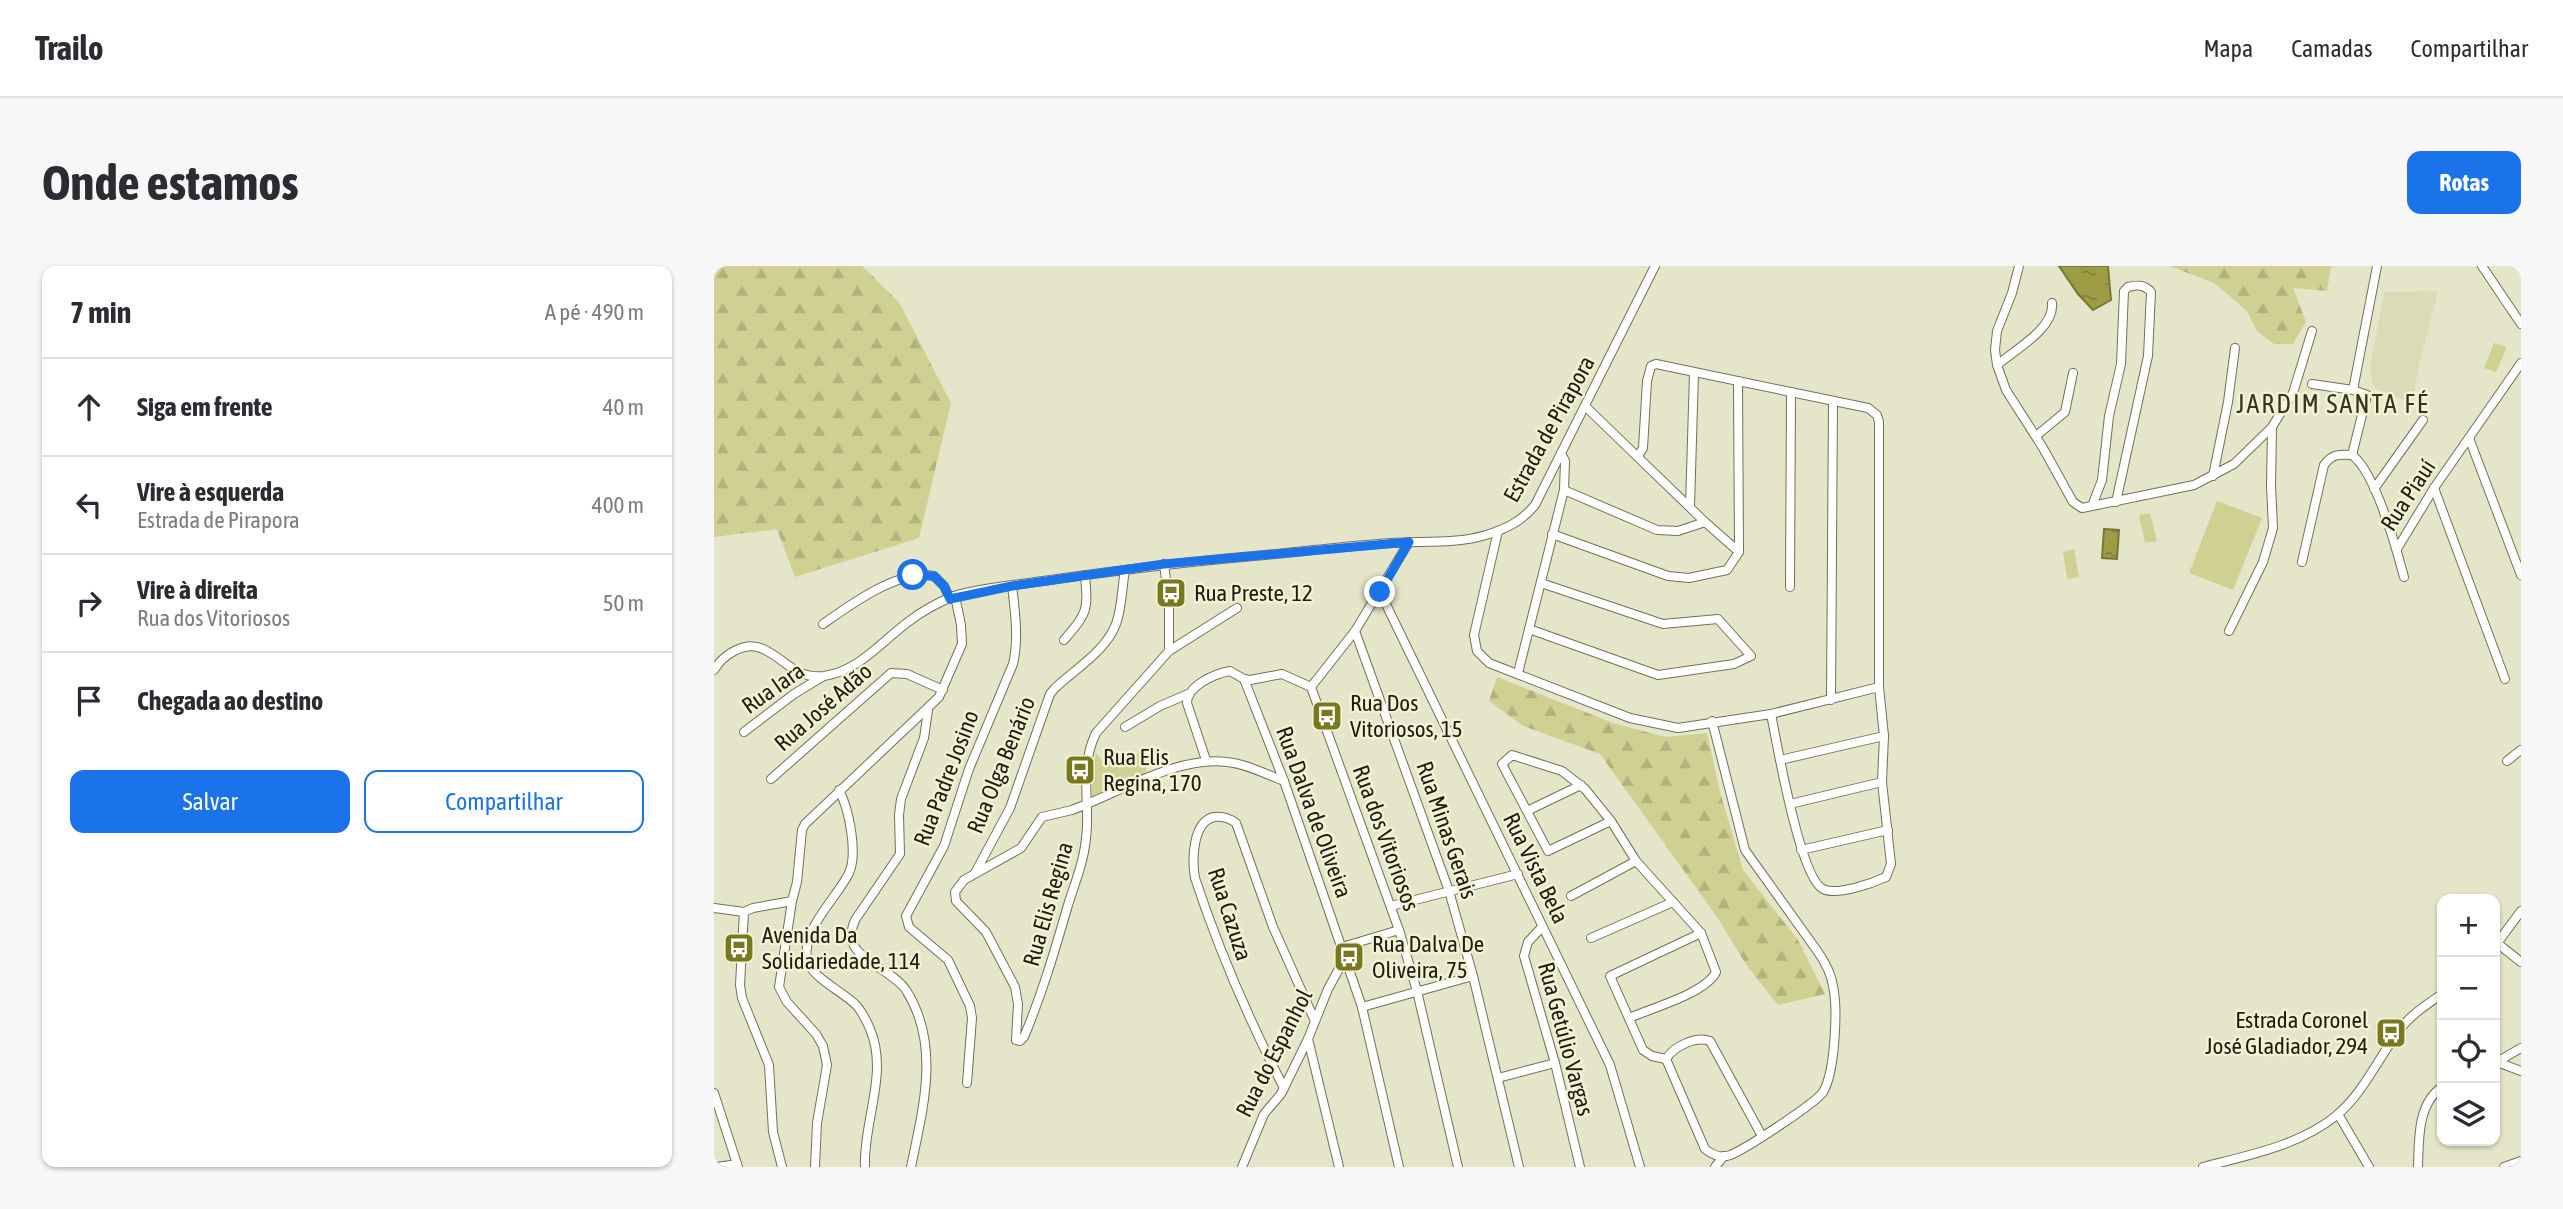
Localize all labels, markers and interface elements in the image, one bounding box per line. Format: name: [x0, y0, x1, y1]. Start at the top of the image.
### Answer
text: Trailo: [35, 29, 103, 67]
text: Mapa: [2203, 35, 2253, 62]
text: Camadas: [2291, 35, 2373, 62]
text: Compartilhar: [2411, 35, 2528, 62]
button: Rotas: [2407, 151, 2521, 214]
text: Onde estamos: [42, 154, 299, 210]
text: 7 min: [70, 295, 131, 329]
text: A pé · 490 m: [545, 299, 644, 325]
street label: Estrada de Pirapora: [1498, 352, 1600, 506]
icon: ahead: [70, 388, 108, 426]
district label: JARDIM SANTA FÉ: [2236, 389, 2430, 419]
text: Siga em frente: [137, 392, 273, 422]
text: 40 m: [603, 394, 644, 420]
street label: Rua Piauí: [2375, 455, 2441, 535]
text: Vire à esquerda: [137, 477, 284, 507]
icon: left: [70, 486, 108, 524]
text: 400 m: [592, 492, 644, 518]
text: Estrada de Pirapora: [137, 507, 300, 533]
route start: [897, 559, 928, 590]
text: Vire à direita: [137, 575, 258, 605]
bus stop icon: Rua Preste, 12: [1154, 576, 1188, 610]
route end: [1364, 576, 1395, 607]
place label: Rua Preste, 12: [1194, 580, 1313, 606]
icon: right: [70, 584, 108, 622]
text: 50 m: [603, 590, 644, 616]
text: Rua dos Vitoriosos: [137, 605, 290, 631]
street label: Rua Iara: [737, 657, 809, 719]
street label: Rua José Adão: [769, 658, 877, 756]
icon: arrive: [70, 682, 108, 720]
text: Chegada ao destino: [137, 686, 323, 716]
place label: Rua Dos Vitoriosos, 15: [1350, 690, 1463, 742]
street label: Rua Olga Benário: [962, 693, 1040, 837]
bus stop icon: Rua Dos Vitoriosos, 15: [1310, 699, 1344, 733]
street label: Rua Padre Josino: [908, 707, 984, 849]
street label: Rua Dalva de Oliveira: [1271, 723, 1357, 901]
place label: Rua Elis Regina, 170: [1103, 744, 1202, 796]
bus stop icon: Rua Elis Regina, 170: [1063, 753, 1097, 787]
street label: Rua Minas Gerais: [1411, 758, 1483, 902]
street label: Rua dos Vitoriosos: [1348, 762, 1424, 914]
button: Salvar: [70, 770, 350, 833]
button: Compartilhar: [364, 770, 644, 833]
street label: Rua Vista Bela: [1498, 808, 1574, 928]
street label: Rua Elis Regina: [1018, 839, 1078, 969]
street label: Rua Cazuza: [1203, 864, 1257, 964]
map controls: [2437, 894, 2500, 1146]
button: +: [2437, 894, 2500, 957]
place label: Avenida Da Solidariedade, 114: [762, 922, 920, 974]
bus stop icon: Avenida Da Solidariedade, 114: [722, 931, 756, 965]
place label: Rua Dalva De Oliveira, 75: [1372, 931, 1484, 983]
bus stop icon: Rua Dalva De Oliveira, 75: [1332, 940, 1366, 974]
button: −: [2437, 957, 2500, 1020]
street label: Rua Getúlio Vargas: [1533, 959, 1599, 1119]
street label: Rua do Espanhol: [1231, 985, 1317, 1121]
place label: Estrada Coronel José Gladiador, 294: [2205, 1007, 2368, 1059]
bus stop icon: Estrada Coronel José Gladiador, 294: [2374, 1016, 2408, 1050]
button: locate: [2437, 1020, 2500, 1083]
button: layers: [2437, 1083, 2500, 1146]

